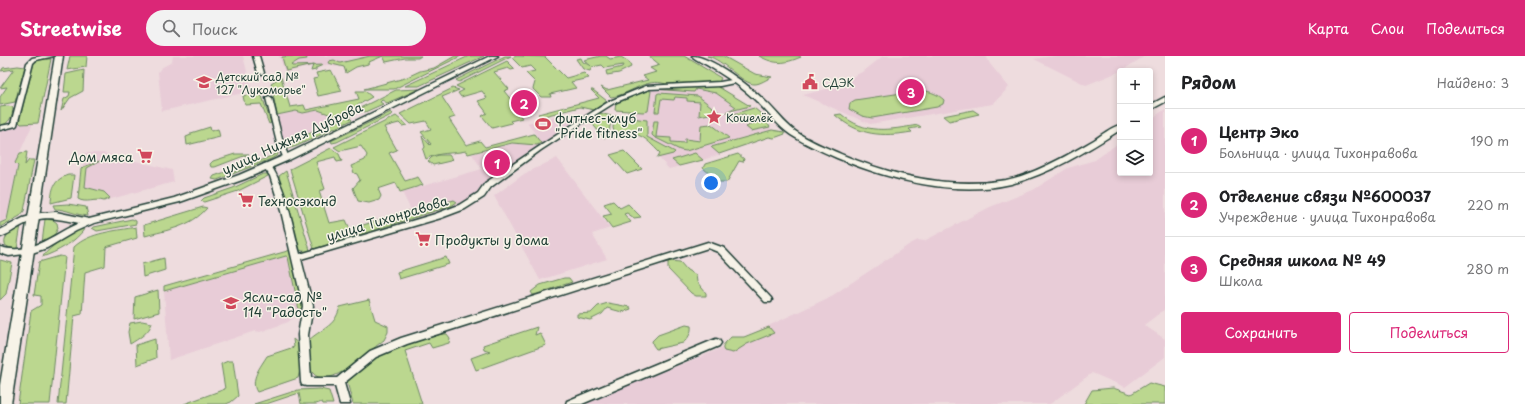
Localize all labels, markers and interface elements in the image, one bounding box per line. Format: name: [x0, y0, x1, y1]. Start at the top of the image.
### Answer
search box: [146, 10, 426, 46]
text: Streetwise: [20, 14, 122, 42]
icon: search: [160, 17, 182, 39]
text: Поиск: [192, 17, 237, 40]
text: Карта: [1308, 18, 1349, 39]
text: Слои: [1371, 18, 1404, 39]
text: Поделиться: [1426, 18, 1505, 39]
place label: Детский сад № 127 "Лукоморье": [215, 68, 306, 98]
map controls: [1117, 68, 1153, 176]
button: +: [1117, 68, 1153, 104]
text: Рядом: [1181, 69, 1236, 95]
school or university icon: Детский сад № 127 "Лукоморье": [195, 73, 213, 91]
public building icon: СДЭК: [801, 73, 819, 91]
text: Найдено: 3: [1437, 73, 1509, 92]
place label: СДЭК: [822, 74, 855, 91]
pin: 3: [898, 77, 924, 107]
pin: 2: [511, 88, 537, 118]
street label: улица Нижняя Дуброва: [219, 97, 366, 179]
button: −: [1117, 104, 1153, 140]
place label: фитнес-клуб "Pride fitness": [555, 108, 643, 142]
place icon: Кошелёк: [705, 108, 723, 126]
place label: Кошелёк: [726, 109, 774, 126]
sports icon: фитнес-клуб "Pride fitness": [534, 115, 552, 133]
text: Центр Эко: [1219, 120, 1299, 143]
text: 1: [1191, 131, 1197, 150]
text: 190 m: [1470, 131, 1509, 150]
button: layers: [1117, 140, 1153, 176]
text: Больница · улица Тихонравова: [1219, 143, 1418, 162]
place label: Дом мяса: [68, 147, 134, 166]
supermarket icon: Дом мяса: [136, 147, 154, 165]
pin: 1: [484, 148, 510, 178]
your location: [701, 173, 721, 193]
text: Отделение связи №600037: [1219, 184, 1431, 207]
street label: улица Тихонравова: [324, 190, 451, 246]
supermarket icon: Техносэконд: [237, 191, 255, 209]
place label: Техносэконд: [258, 191, 336, 210]
text: 2: [1189, 195, 1199, 214]
text: 220 m: [1467, 195, 1509, 214]
text: Учреждение · улица Тихонравова: [1219, 207, 1436, 226]
supermarket icon: Продукты у дома: [414, 230, 432, 248]
place label: Продукты у дома: [435, 230, 549, 249]
text: Средняя школа № 49: [1219, 248, 1386, 271]
text: 3: [1190, 259, 1198, 278]
text: 280 m: [1467, 259, 1509, 278]
text: Школа: [1219, 271, 1263, 290]
place label: Ясли-сад № 114 "Радость": [243, 287, 327, 321]
school or university icon: Ясли-сад № 114 "Радость": [222, 294, 240, 312]
button: Сохранить: [1181, 312, 1341, 353]
button: Поделиться: [1349, 312, 1509, 353]

